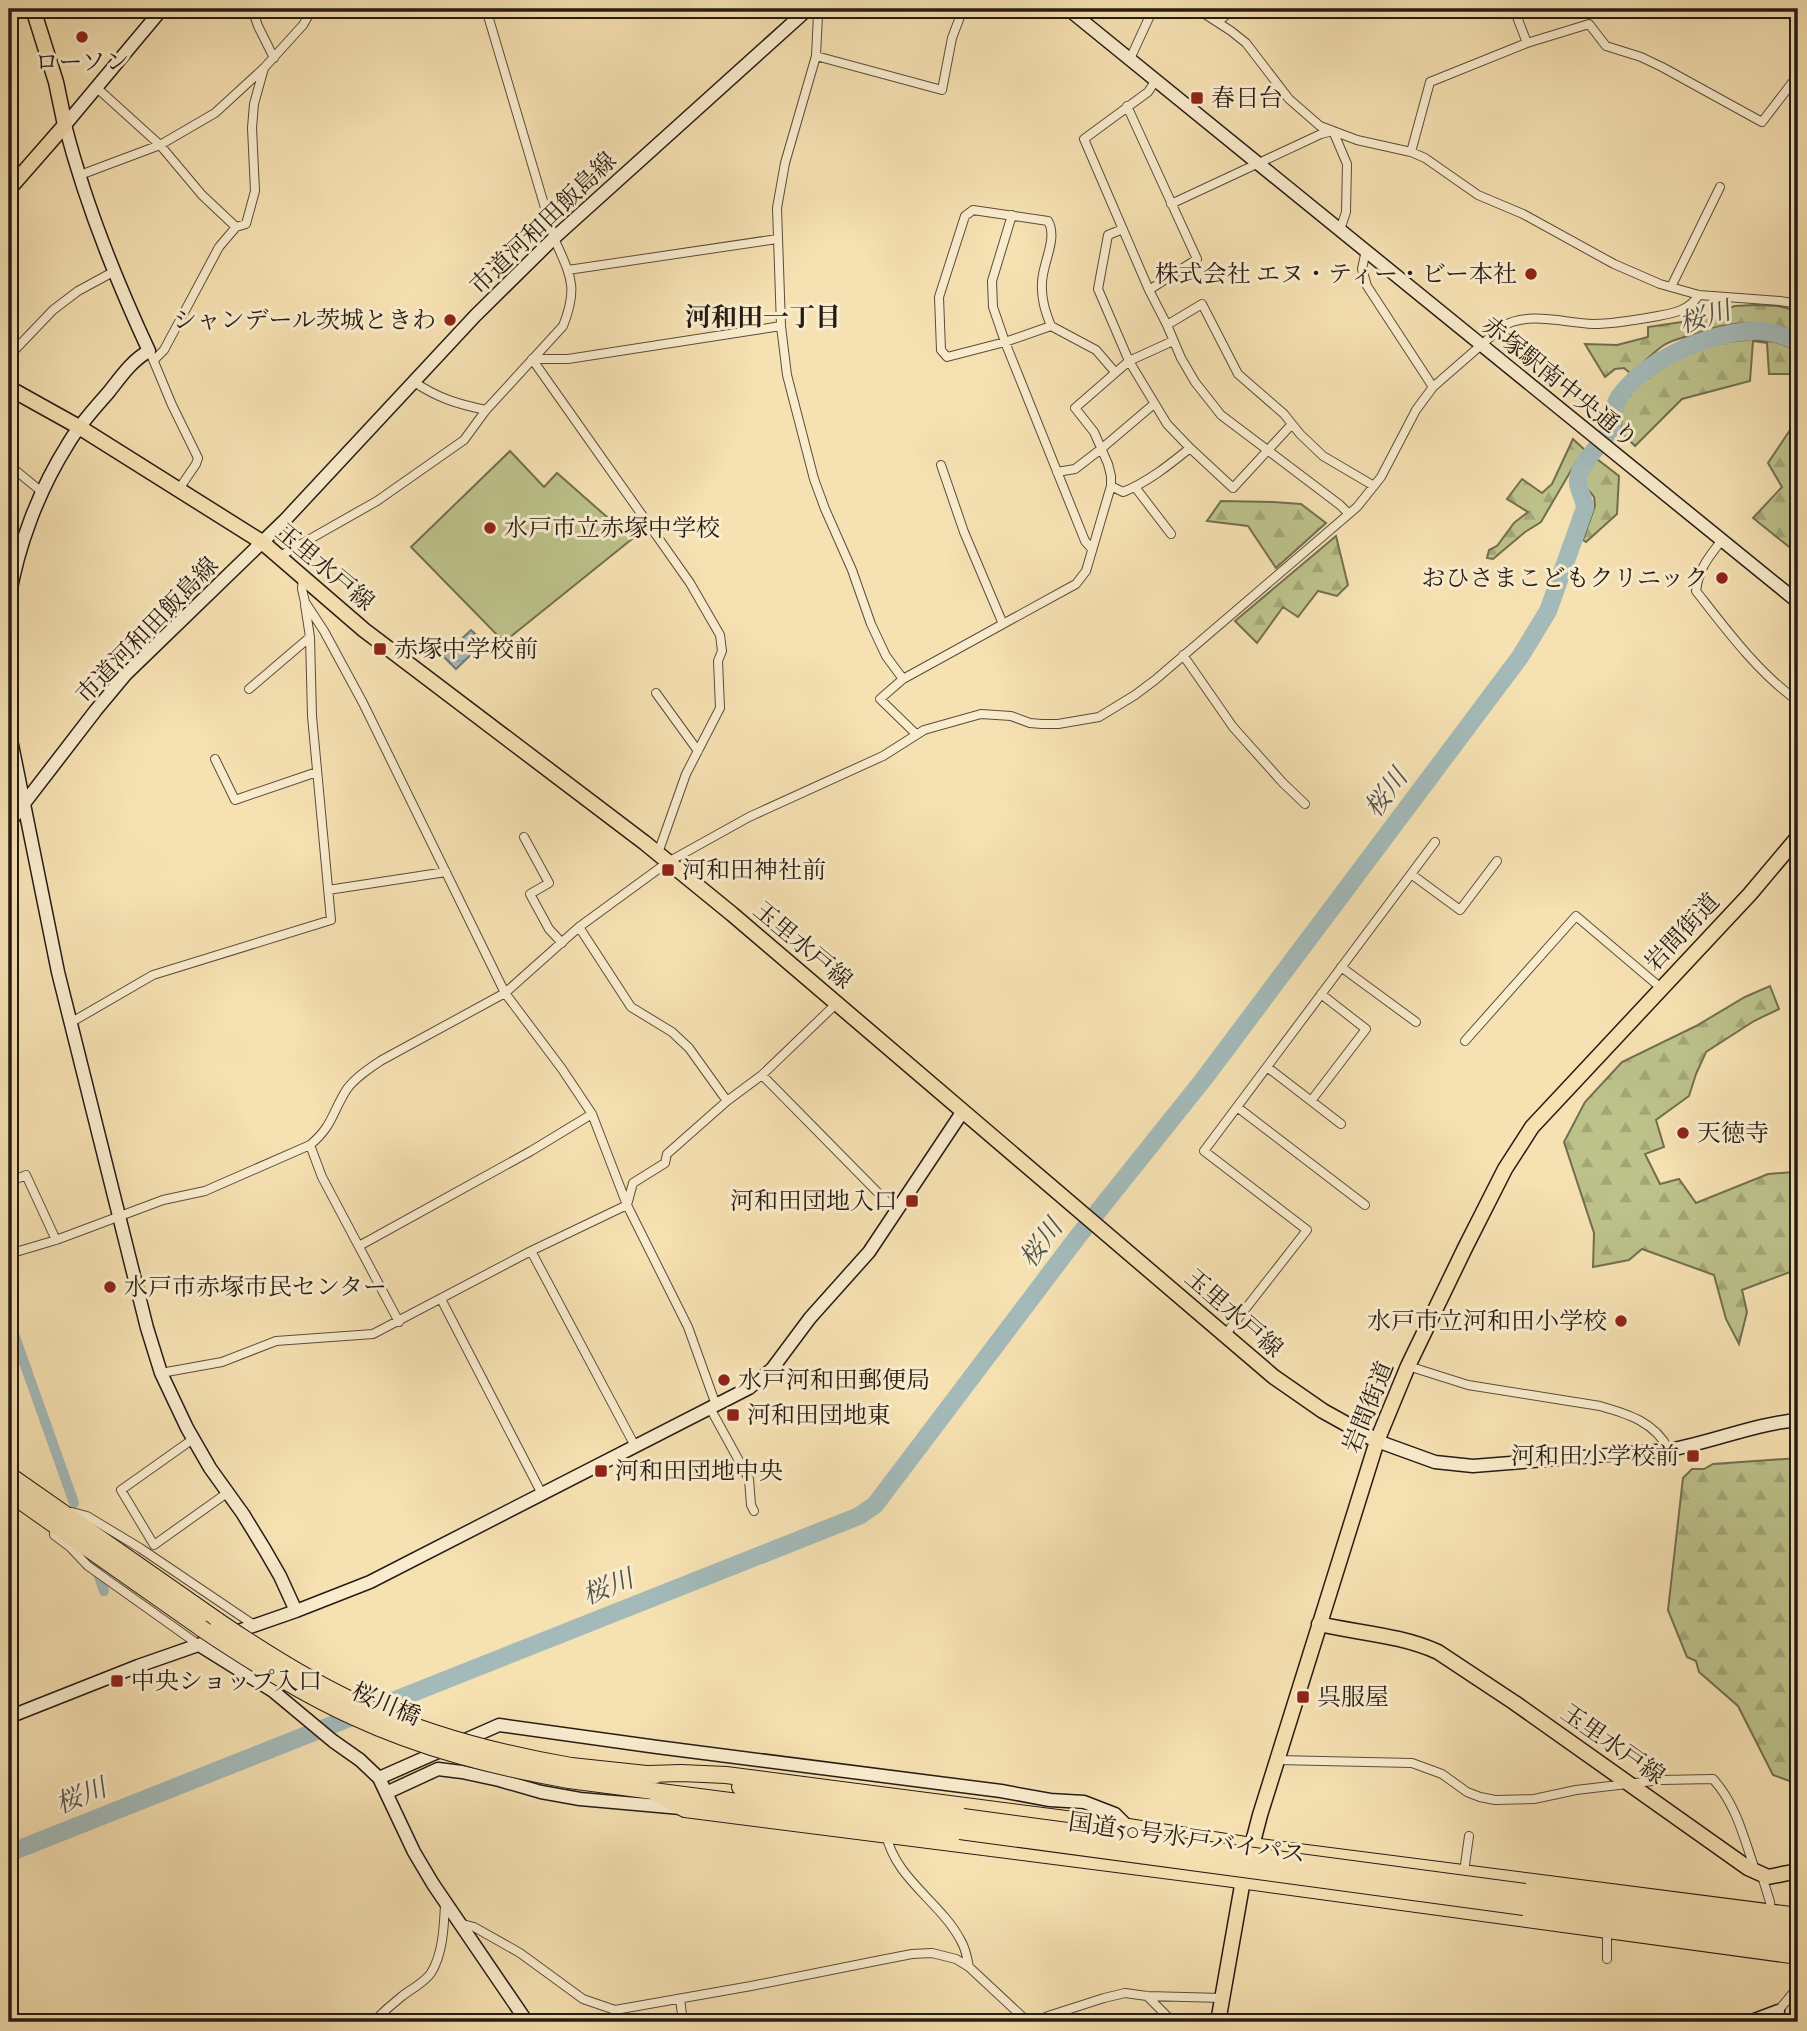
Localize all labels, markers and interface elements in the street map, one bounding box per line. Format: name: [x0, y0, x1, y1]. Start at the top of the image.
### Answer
marker: ローソン: [74, 29, 90, 45]
place label: ローソン: [34, 48, 130, 76]
place label: 春日台: [1211, 84, 1283, 112]
marker: 春日台: [1189, 90, 1205, 106]
street label: 市道河和田飯島線: [464, 146, 622, 300]
place label: 株式会社 エヌ・ティー・ビー本社: [1155, 260, 1517, 288]
marker: 株式会社 エヌ・ティー・ビー本社: [1523, 266, 1539, 282]
water label: 桜川: [1676, 294, 1737, 339]
district label: 河和田一丁目: [685, 302, 841, 333]
place label: シャンデール茨城ときわ: [173, 306, 436, 334]
street label: 赤塚駅南中央通り: [1477, 311, 1643, 453]
marker: シャンデール茨城ときわ: [442, 312, 458, 328]
place label: 水戸市立赤塚中学校: [504, 514, 720, 542]
street label: 玉里水戸線: [270, 518, 380, 616]
marker: 水戸市立赤塚中学校: [482, 520, 498, 536]
street label: 市道河和田飯島線: [70, 551, 224, 709]
place label: おひさまこどもクリニック: [1421, 564, 1708, 592]
marker: おひさまこどもクリニック: [1714, 570, 1730, 586]
place label: 赤塚中学校前: [394, 635, 538, 663]
marker: 赤塚中学校前: [372, 641, 388, 657]
water label: 桜川: [1358, 761, 1416, 823]
place label: 河和田神社前: [682, 856, 826, 884]
marker: 河和田神社前: [660, 862, 676, 878]
street label: 岩間街道: [1639, 887, 1725, 977]
street label: 玉里水戸線: [748, 896, 858, 994]
place label: 天徳寺: [1697, 1119, 1769, 1147]
marker: 天徳寺: [1675, 1125, 1691, 1141]
place label: 河和田団地入口: [730, 1187, 898, 1215]
marker: 河和田団地入口: [904, 1193, 920, 1209]
water label: 桜川: [1013, 1211, 1071, 1273]
street label: 玉里水戸線: [1180, 1263, 1288, 1363]
place label: 水戸市赤塚市民センター: [124, 1273, 387, 1301]
marker: 水戸市赤塚市民センター: [102, 1279, 118, 1295]
place label: 水戸市立河和田小学校: [1367, 1307, 1607, 1335]
marker: 水戸市立河和田小学校: [1613, 1313, 1629, 1329]
street label: 岩間街道: [1337, 1357, 1399, 1457]
place label: 水戸河和田郵便局: [738, 1366, 930, 1394]
marker: 水戸河和田郵便局: [716, 1372, 732, 1388]
place label: 河和田団地東: [747, 1401, 891, 1429]
marker: 河和田団地東: [725, 1407, 741, 1423]
place label: 河和田小学校前: [1511, 1442, 1679, 1470]
marker: 河和田小学校前: [1685, 1448, 1701, 1464]
place label: 河和田団地中央: [615, 1457, 783, 1485]
marker: 河和田団地中央: [593, 1463, 609, 1479]
water label: 桜川: [578, 1562, 641, 1611]
place label: 中央ショップ入口: [131, 1667, 323, 1695]
marker: 中央ショップ入口: [109, 1673, 125, 1689]
street label: 桜川橋: [347, 1677, 425, 1731]
place label: 呉服屋: [1317, 1683, 1389, 1711]
marker: 呉服屋: [1295, 1689, 1311, 1705]
street label: 玉里水戸線: [1556, 1698, 1670, 1790]
water label: 桜川: [51, 1771, 114, 1820]
street label: 国道50号水戸バイパス: [1067, 1808, 1307, 1868]

